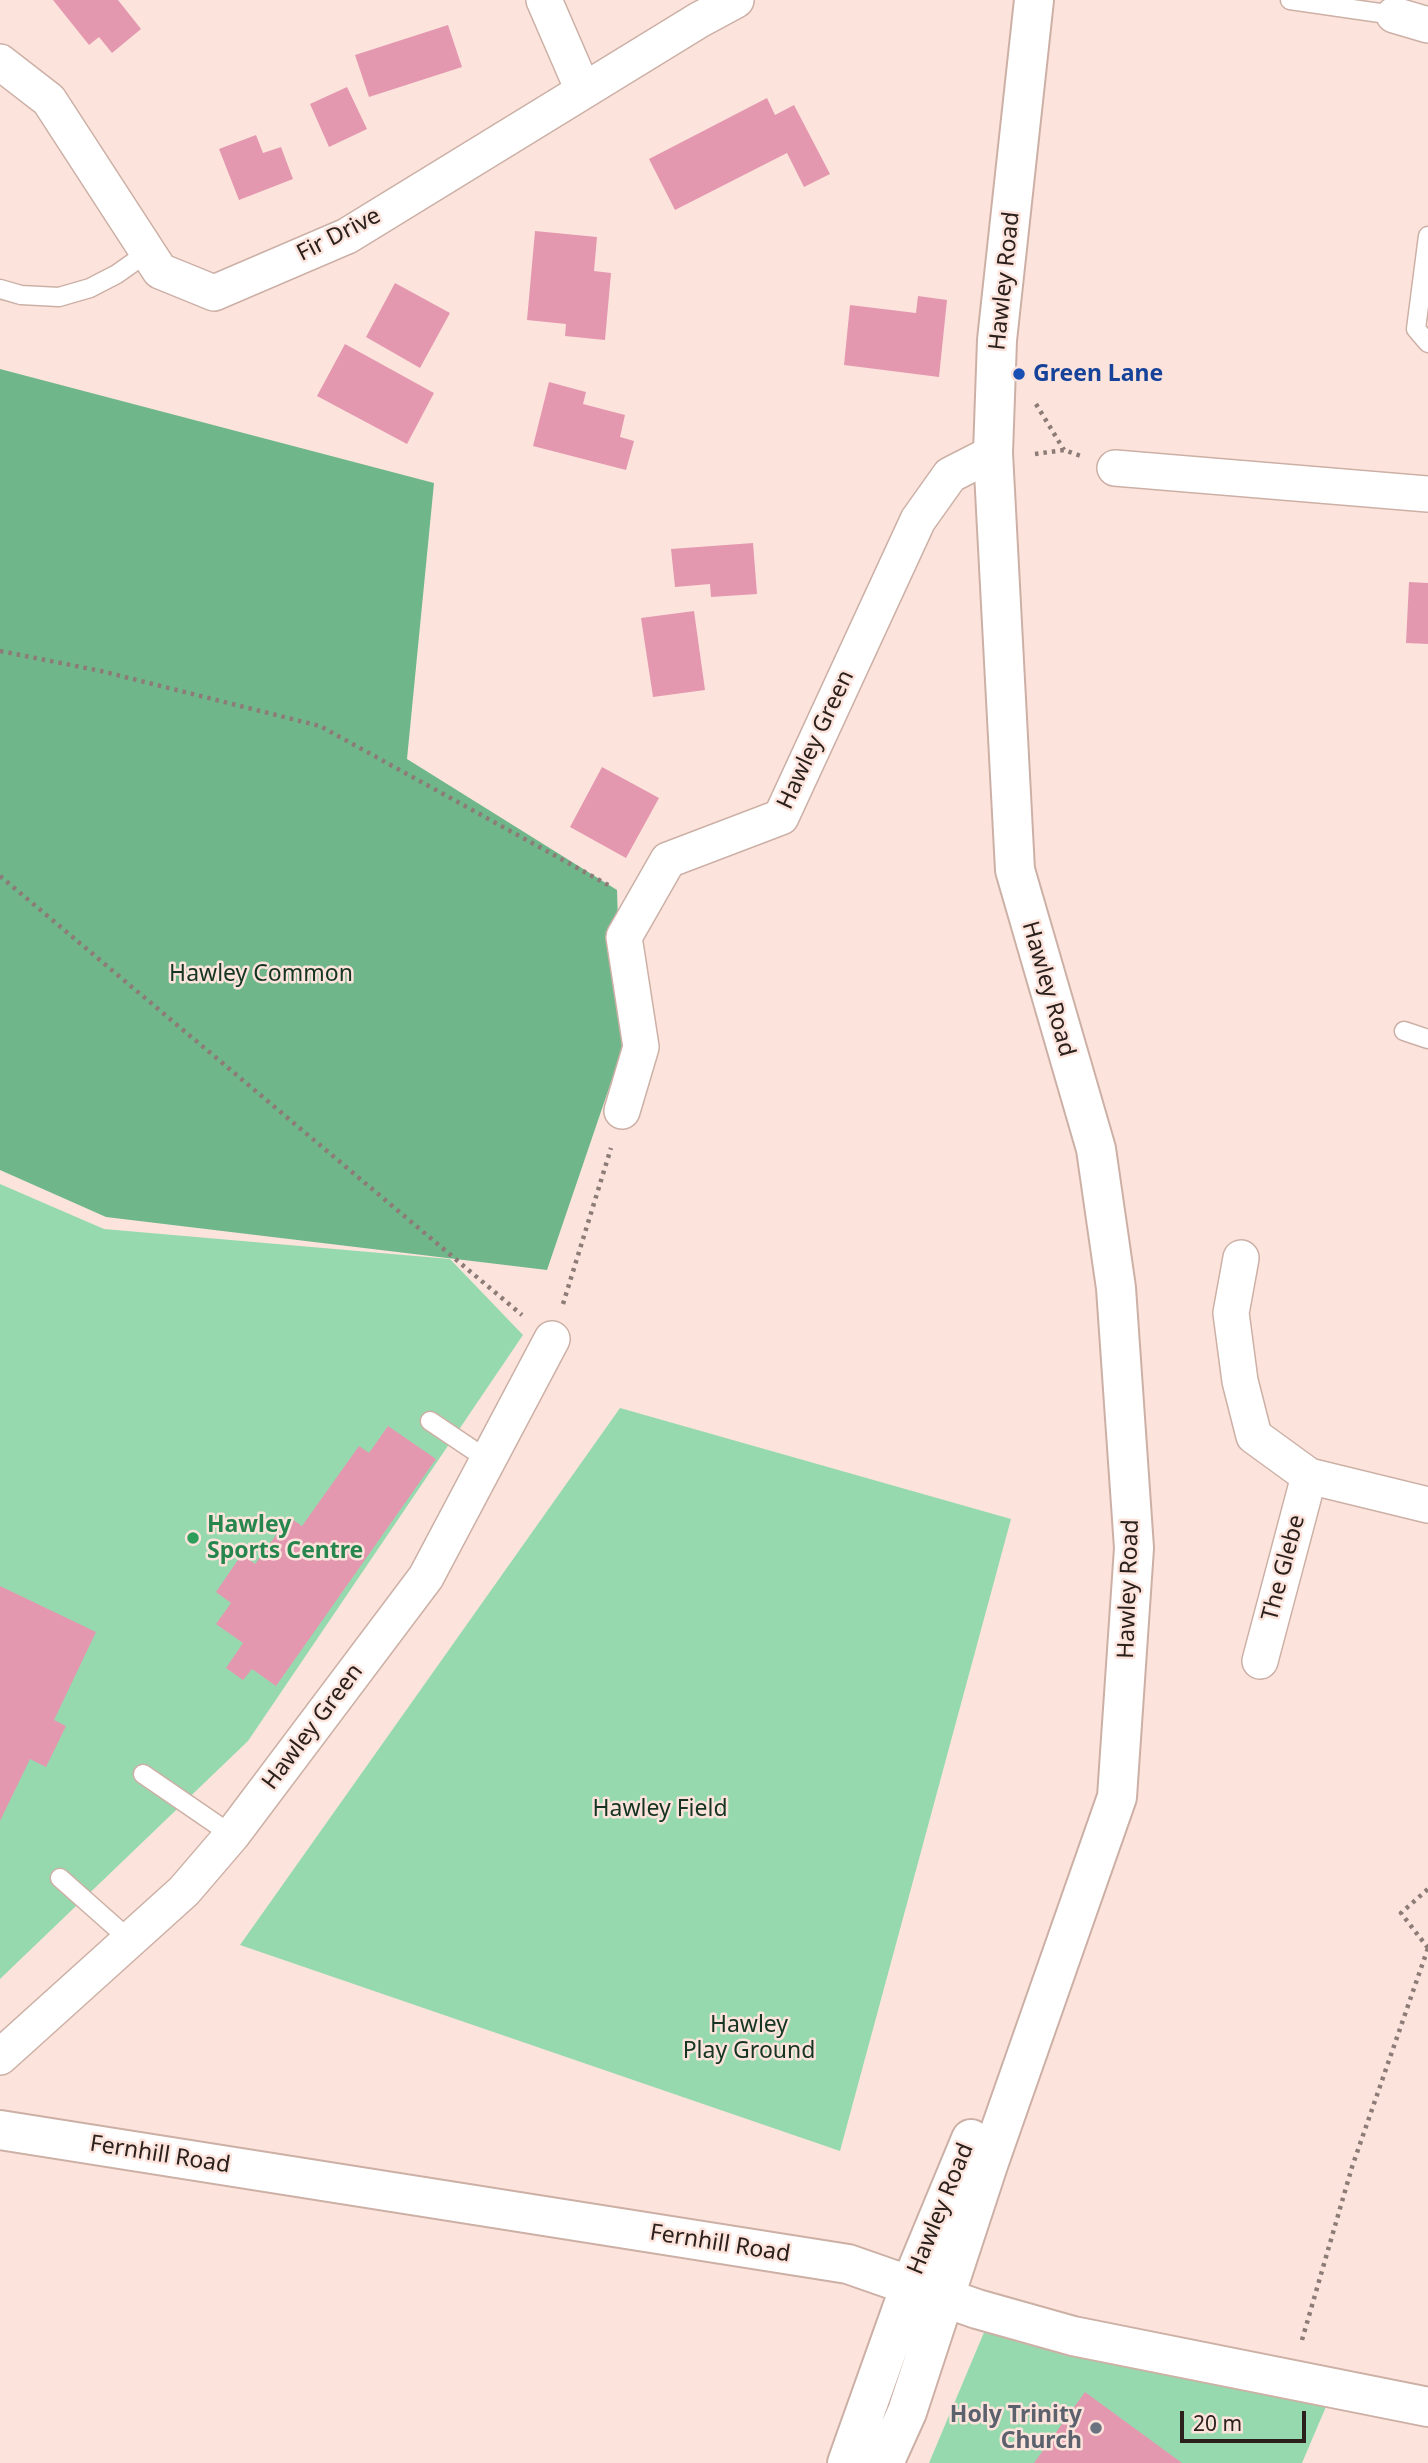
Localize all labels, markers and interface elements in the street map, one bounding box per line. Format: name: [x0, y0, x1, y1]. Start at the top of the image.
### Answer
street label: Fir Drive: [293, 202, 385, 268]
street label: Hawley Road: [984, 210, 1026, 352]
place label: Green Lane: [1033, 360, 1163, 388]
marker: Green Lane: [1011, 366, 1027, 382]
street label: Hawley Green: [772, 666, 860, 814]
street label: Hawley Road: [1016, 918, 1080, 1060]
park label: Hawley Common: [169, 960, 353, 988]
place label: Hawley Sports Centre: [207, 1511, 363, 1565]
street label: The Glebe: [1257, 1512, 1311, 1624]
street label: Hawley Road: [1113, 1519, 1145, 1659]
marker: Hawley Sports Centre: [185, 1530, 201, 1546]
street label: Hawley Green: [257, 1659, 369, 1795]
park label: Hawley Field: [592, 1795, 728, 1823]
park label: Hawley Play Ground: [683, 2011, 815, 2065]
street label: Fernhill Road: [88, 2130, 232, 2180]
street label: Hawley Road: [902, 2139, 980, 2279]
street label: Fernhill Road: [648, 2219, 792, 2269]
scale bar: [1183, 2396, 1309, 2440]
place label: Holy Trinity Church: [950, 2401, 1082, 2455]
text: 20 m: [1193, 2409, 1242, 2437]
marker: Holy Trinity Church: [1088, 2420, 1104, 2436]

